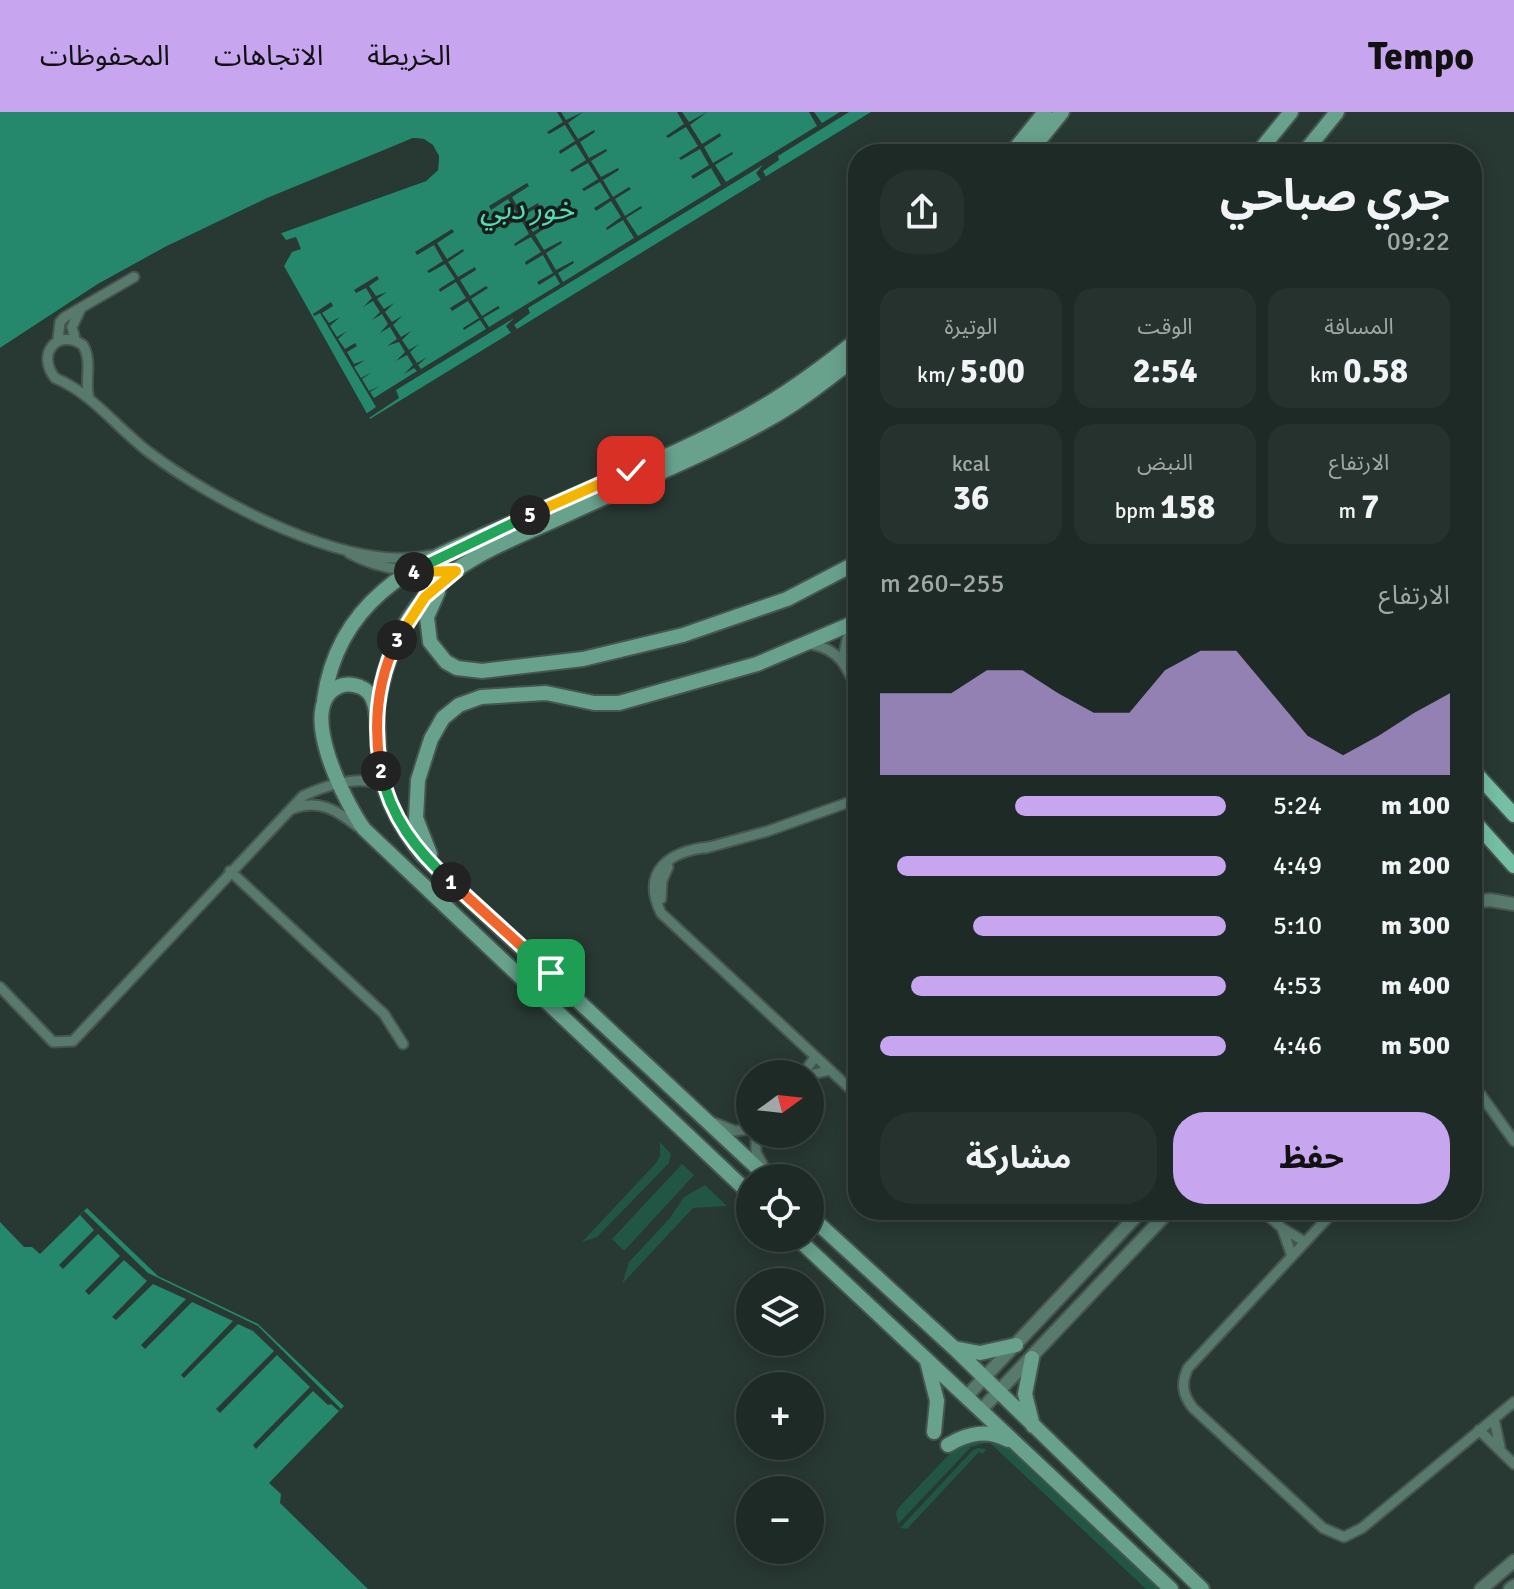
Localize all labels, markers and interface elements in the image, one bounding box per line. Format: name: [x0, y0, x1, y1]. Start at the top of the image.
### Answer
text: Tempo: [1368, 33, 1474, 80]
text: المحفوظات: [40, 39, 170, 73]
text: الاتجاهات: [214, 39, 323, 73]
text: الخريطة: [367, 39, 451, 73]
text: جري صباحي: [1220, 169, 1450, 223]
button: share: [880, 170, 964, 254]
water label: خور دبي: [480, 191, 574, 231]
text: 09:22: [1387, 226, 1450, 258]
text: الوتيرة: [945, 313, 997, 340]
text: الوقت: [1137, 313, 1193, 340]
text: المسافة: [1324, 313, 1394, 340]
text: 5:00: [960, 350, 1025, 392]
text: 2:54: [1132, 350, 1198, 392]
text: 0.58: [1343, 350, 1408, 392]
text: /km: [917, 361, 960, 388]
text: km: [1310, 361, 1343, 388]
pin: [597, 436, 665, 504]
icon: check: [609, 448, 653, 492]
text: النبض: [1137, 449, 1193, 476]
text: الارتفاع: [1329, 449, 1389, 476]
text: kcal: [952, 450, 990, 477]
text: 36: [953, 477, 989, 519]
text: 158: [1160, 486, 1215, 528]
text: 7: [1361, 486, 1379, 528]
pin: 5: [510, 495, 550, 535]
text: bpm: [1115, 497, 1160, 524]
text: m: [1339, 497, 1361, 524]
text: 5: [524, 501, 536, 528]
pin: 4: [394, 552, 434, 592]
text: 4: [408, 558, 420, 585]
text: 255–260 m: [880, 568, 1005, 600]
text: الارتفاع: [1379, 580, 1450, 612]
pin: 3: [377, 620, 417, 660]
text: 3: [391, 626, 403, 653]
pin: 2: [361, 751, 401, 791]
text: 2: [375, 757, 387, 784]
text: 5:24: [1273, 790, 1322, 822]
text: 100 m: [1381, 790, 1450, 822]
text: 4:49: [1273, 850, 1322, 882]
text: 200 m: [1381, 850, 1450, 882]
pin: 1: [431, 862, 471, 902]
text: 1: [445, 868, 457, 895]
text: 5:10: [1273, 910, 1322, 942]
text: 300 m: [1381, 910, 1450, 942]
pin: [517, 939, 585, 1007]
icon: arrive: [529, 951, 573, 995]
text: 4:53: [1273, 970, 1322, 1002]
text: 400 m: [1381, 970, 1450, 1002]
text: 4:46: [1273, 1030, 1322, 1062]
text: 500 m: [1381, 1030, 1450, 1062]
north arrow: [736, 1060, 824, 1148]
map controls: [736, 1060, 824, 1564]
button: مشاركة: [880, 1112, 1157, 1204]
button: حفظ: [1173, 1112, 1450, 1204]
button: locate: [736, 1164, 824, 1252]
button: layers: [736, 1268, 824, 1356]
button: +: [736, 1372, 824, 1460]
button: −: [736, 1476, 824, 1564]

